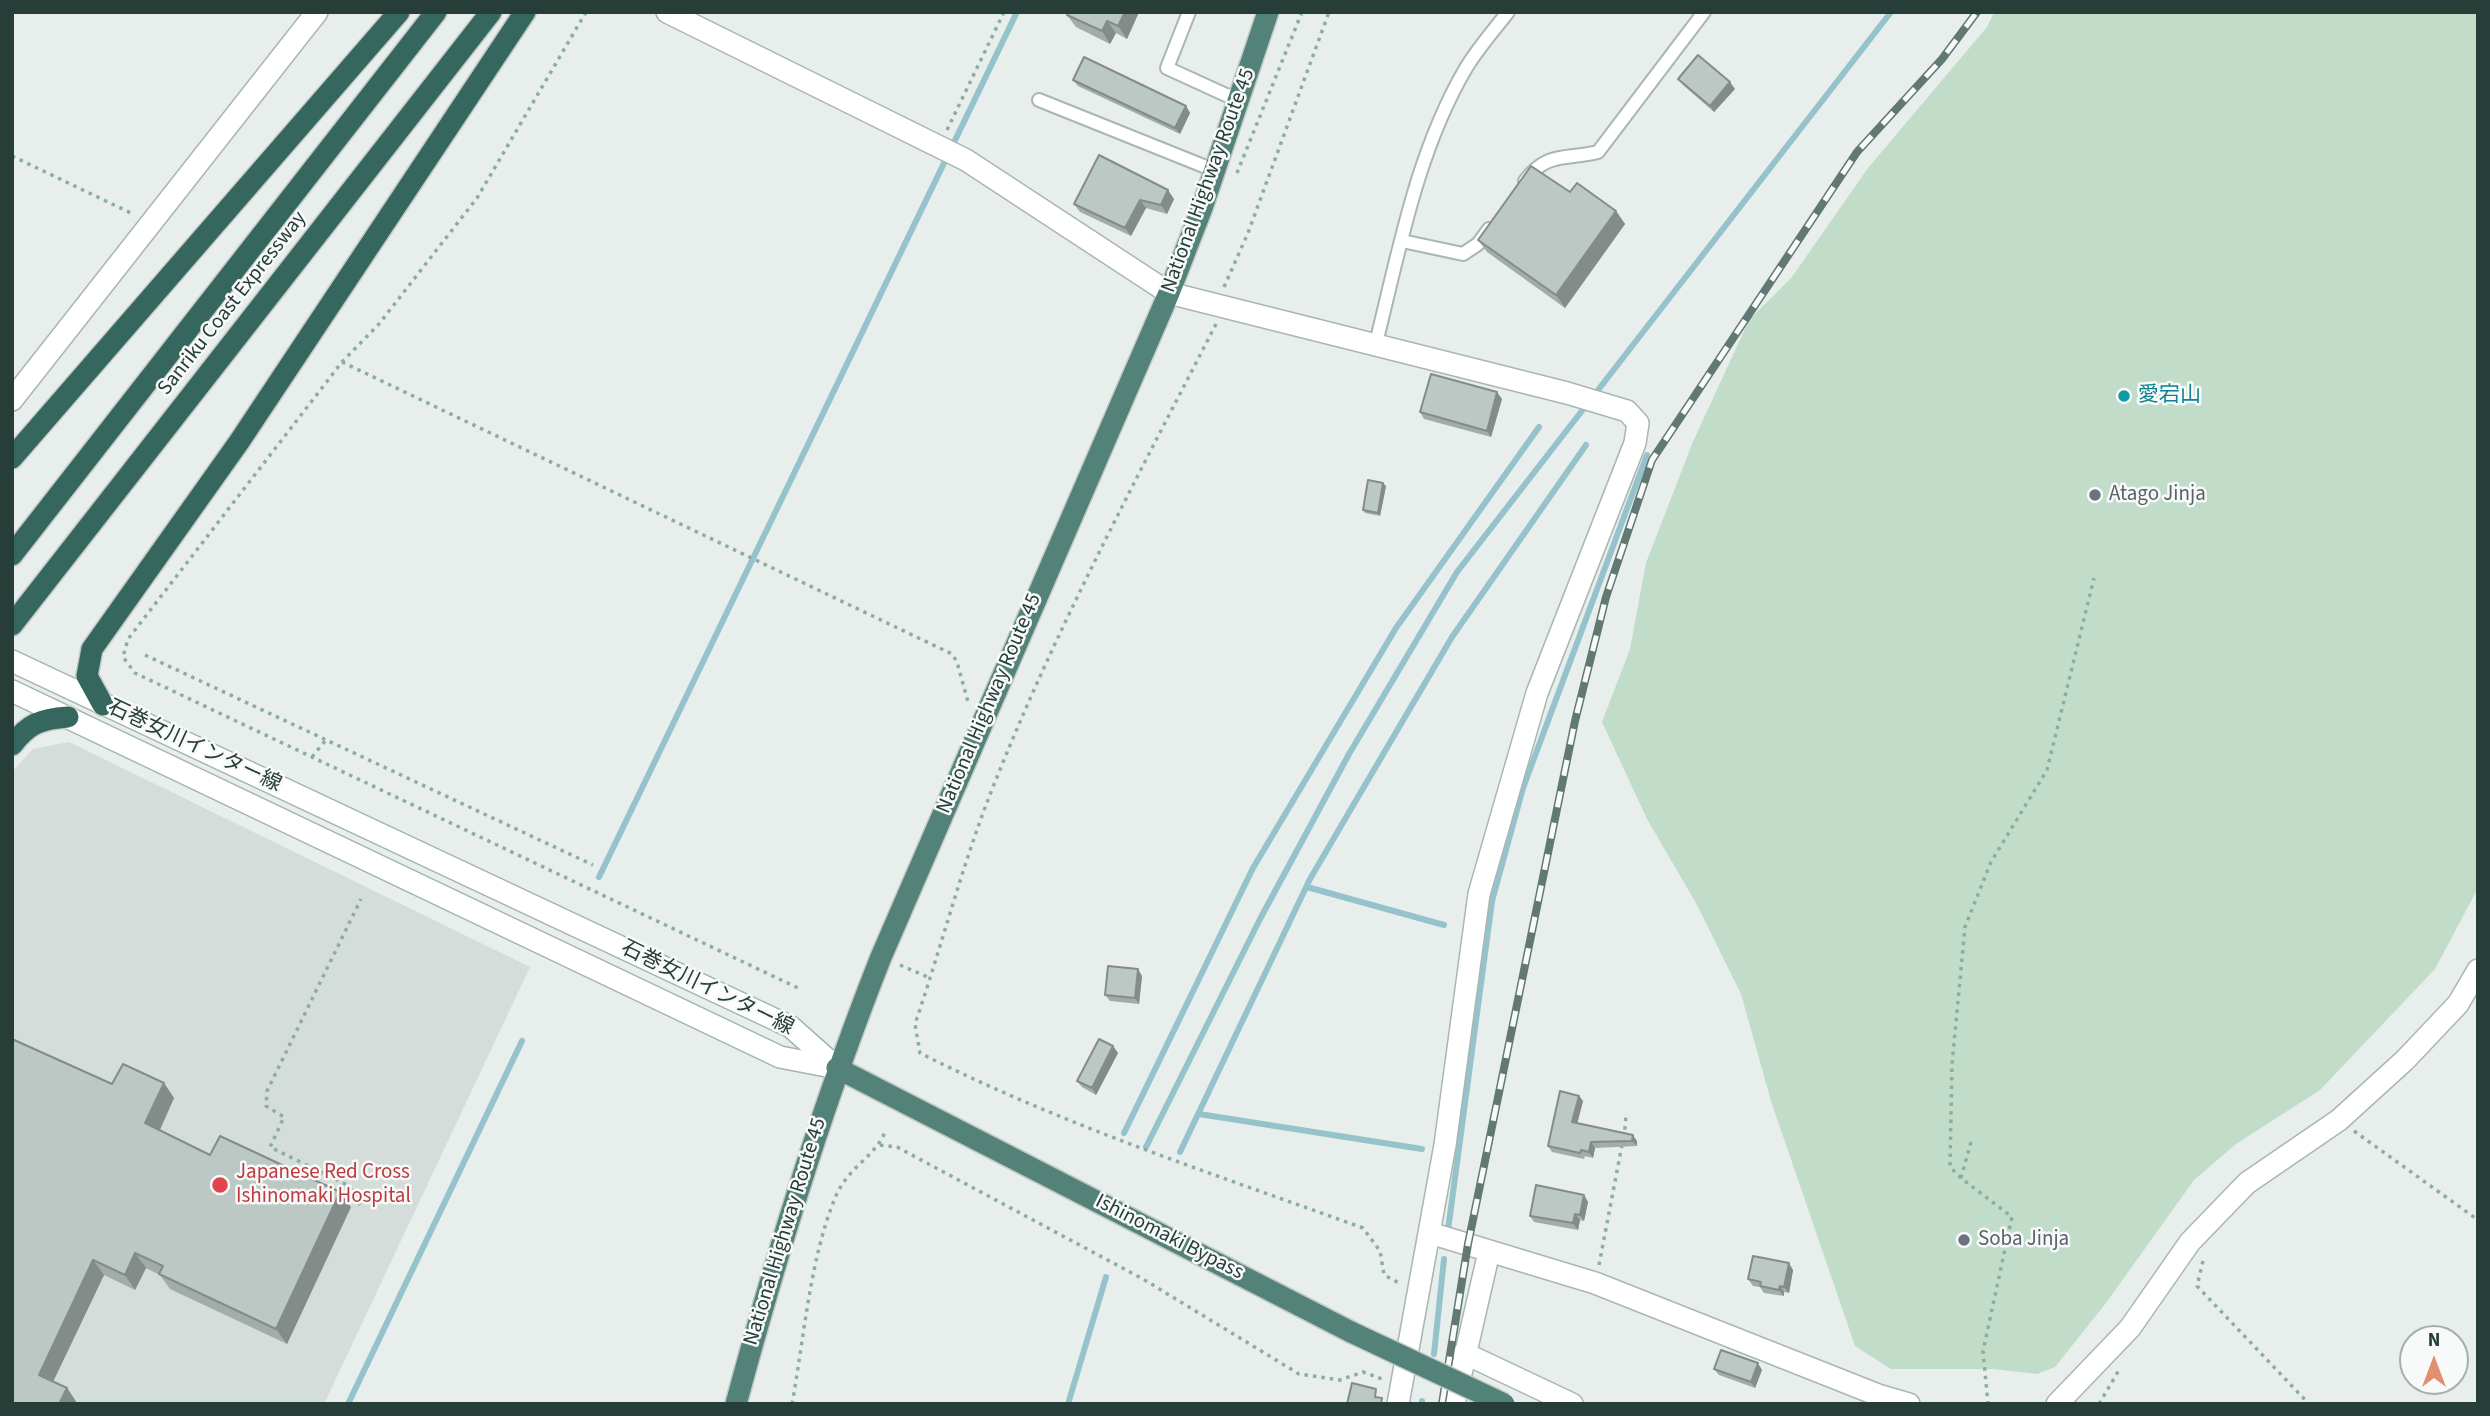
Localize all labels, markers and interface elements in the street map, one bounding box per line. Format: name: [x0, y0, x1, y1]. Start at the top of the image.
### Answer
street label: National Highway Route 45: [1157, 66, 1261, 296]
street label: Sanriku Coast Expressway: [153, 207, 313, 401]
place label: 愛宕山: [2138, 383, 2201, 409]
marker: 愛宕山: [2116, 388, 2132, 404]
place label: Atago Jinja: [2109, 482, 2206, 508]
marker: Atago Jinja: [2087, 487, 2103, 503]
street label: National Highway Route 45: [932, 590, 1048, 818]
street label: 石巻女川インター線: [103, 696, 285, 798]
street label: 石巻女川インター線: [617, 936, 797, 1042]
street label: National Highway Route 45: [739, 1115, 833, 1349]
place label: Japanese Red Cross Ishinomaki Hospital: [236, 1160, 411, 1210]
marker: Japanese Red Cross Ishinomaki Hospital: [210, 1175, 230, 1195]
street label: Ishinomaki Bypass: [1091, 1190, 1247, 1286]
place label: Soba Jinja: [1978, 1227, 2069, 1253]
marker: Soba Jinja: [1956, 1232, 1972, 1248]
north arrow: [2399, 1325, 2469, 1395]
text: N: [2428, 1327, 2440, 1354]

